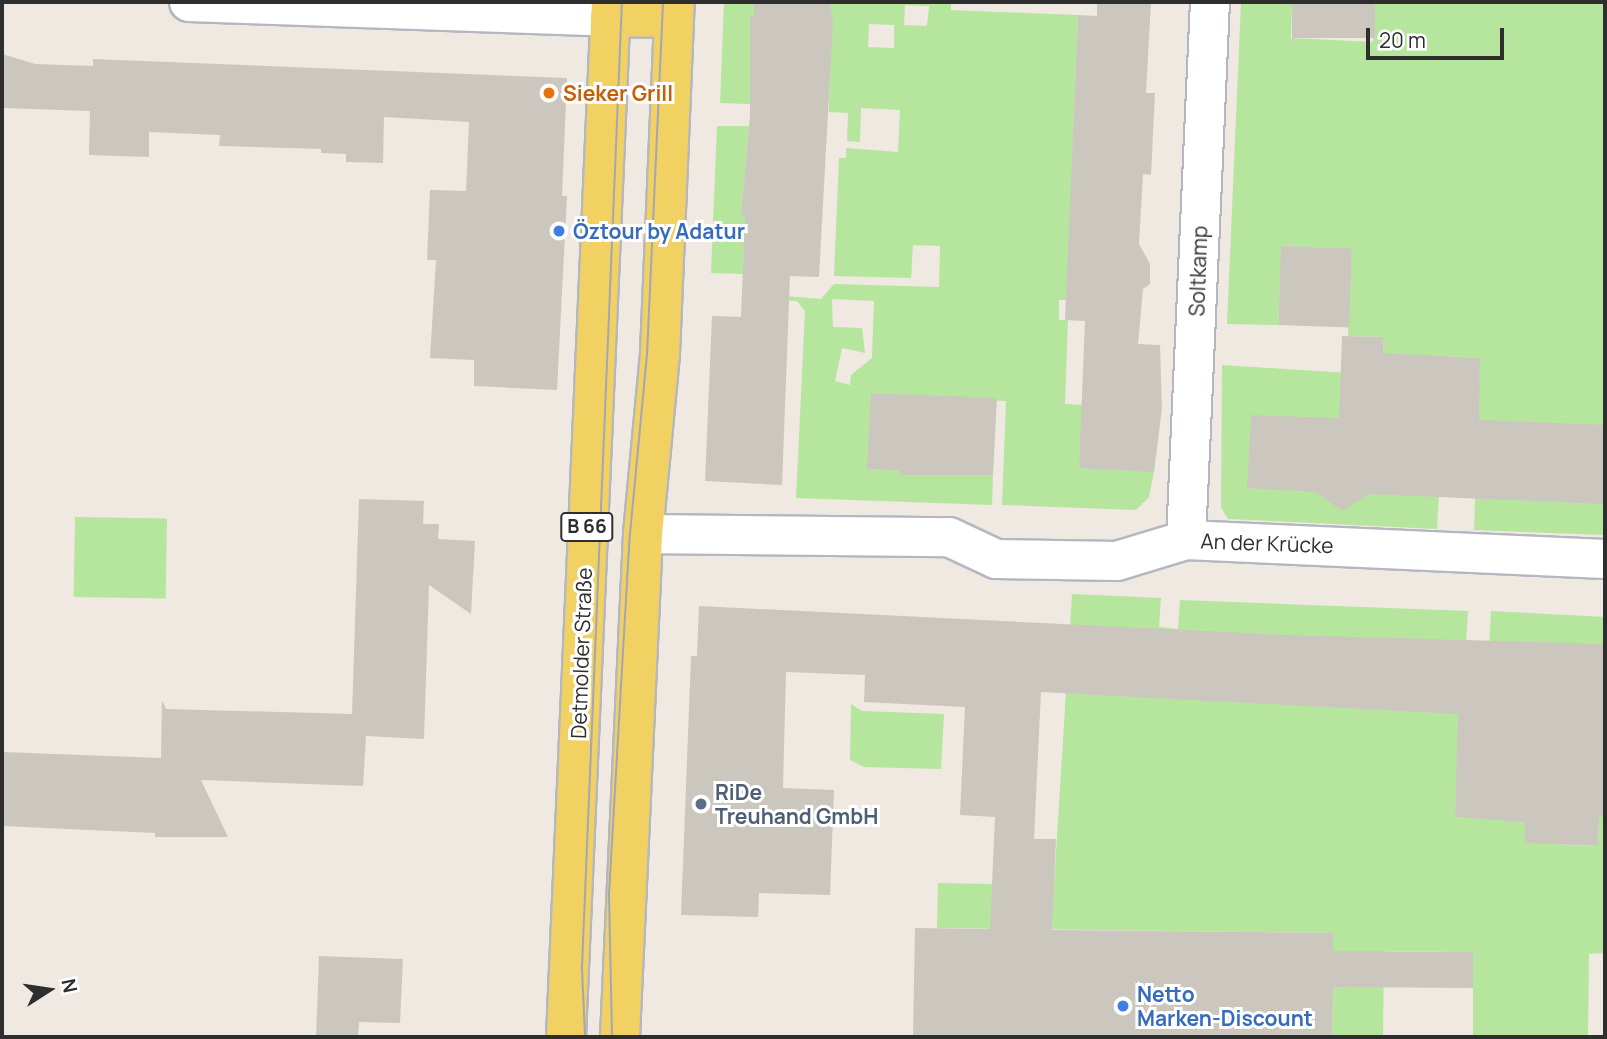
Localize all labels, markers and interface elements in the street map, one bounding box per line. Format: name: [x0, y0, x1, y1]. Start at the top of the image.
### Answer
scale bar: [1369, 14, 1507, 58]
text: 20 m: [1379, 26, 1426, 54]
place label: Sieker Grill: [563, 80, 673, 106]
marker: Sieker Grill: [541, 85, 557, 101]
place label: Öztour by Adatur: [573, 218, 745, 244]
marker: Öztour by Adatur: [551, 223, 567, 239]
street label: Soltkamp: [1184, 225, 1212, 317]
road number: B 66: [559, 512, 615, 542]
street label: An der Krücke: [1200, 528, 1334, 558]
street label: Detmolder Straße: [565, 567, 597, 739]
place label: RiDe Treuhand GmbH: [715, 779, 878, 829]
marker: RiDe Treuhand GmbH: [693, 796, 709, 812]
north arrow: [14, 955, 84, 1025]
text: N: [55, 976, 84, 995]
place label: Netto Marken-Discount: [1137, 981, 1313, 1031]
marker: Netto Marken-Discount: [1115, 998, 1131, 1014]

